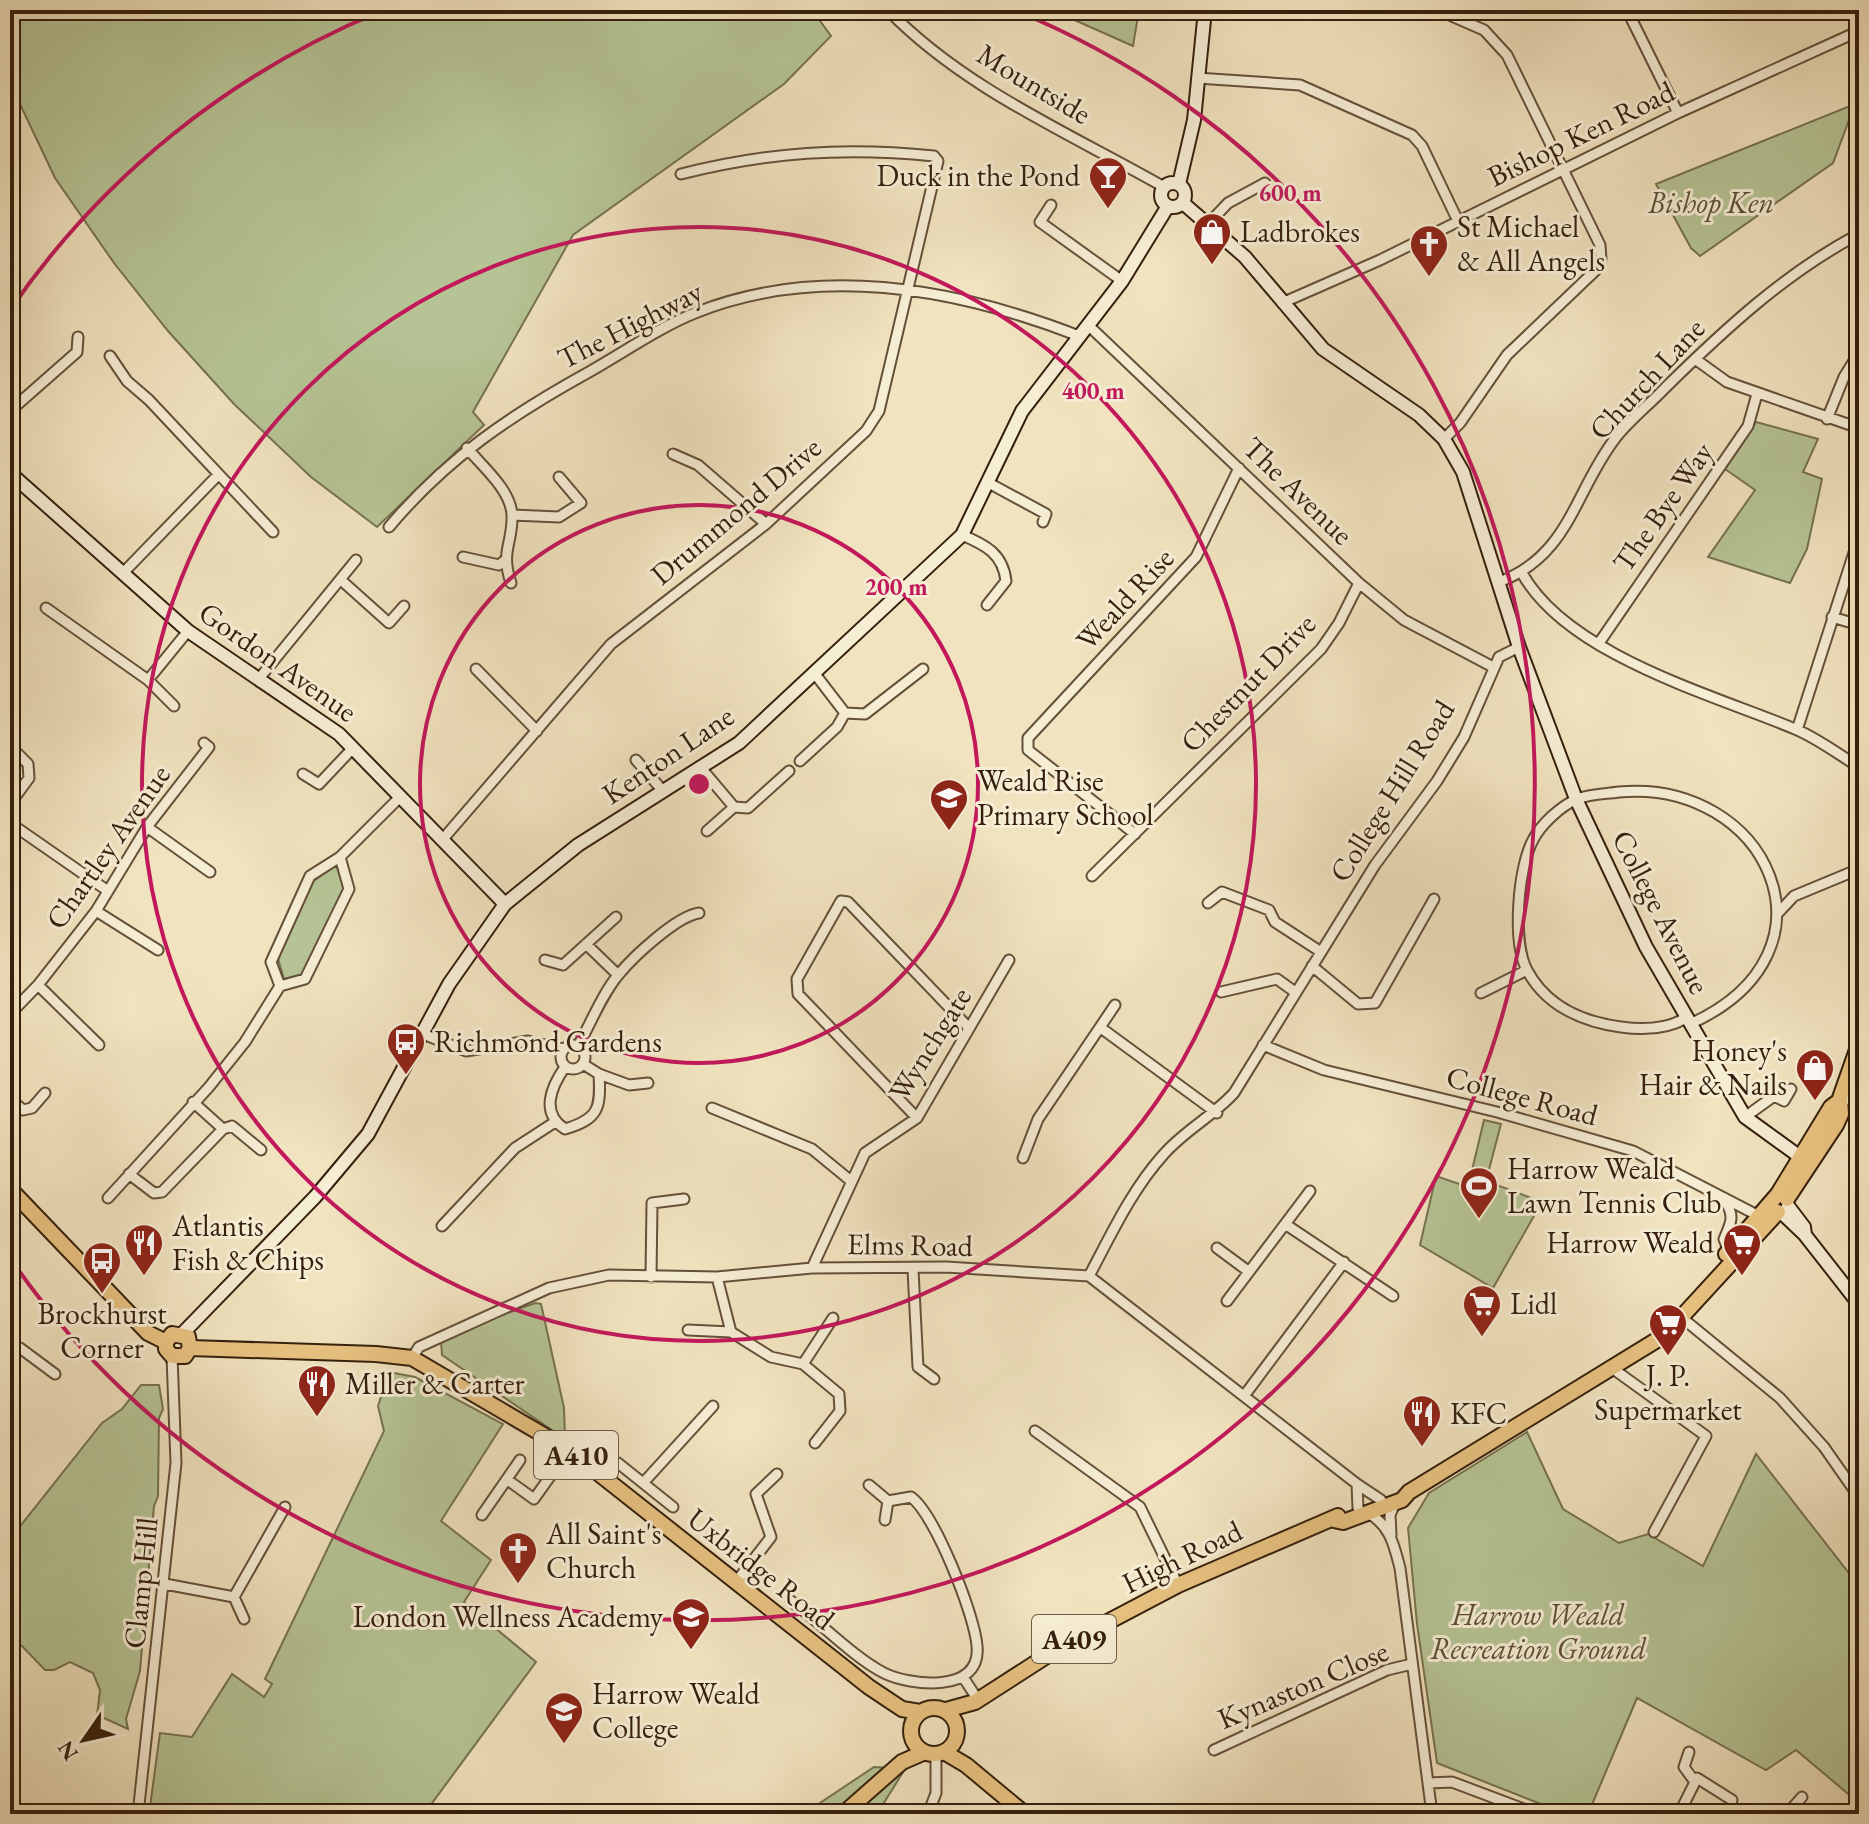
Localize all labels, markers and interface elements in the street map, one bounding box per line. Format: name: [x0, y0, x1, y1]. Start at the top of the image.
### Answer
street label: Mountside: [970, 34, 1098, 133]
street label: Bishop Ken Road: [1481, 71, 1681, 196]
bar icon: Duck in the Pond: [1087, 155, 1129, 210]
place label: Duck in the Pond: [877, 156, 1081, 195]
text: 600 m: [1258, 177, 1322, 208]
park label: Bishop Ken: [1647, 183, 1774, 222]
place label: St Michael & All Angels: [1457, 207, 1605, 280]
shop icon: Ladbrokes: [1191, 211, 1233, 266]
place label: Ladbrokes: [1240, 212, 1360, 251]
church icon: St Michael & All Angels: [1408, 223, 1450, 278]
street label: The Highway: [551, 271, 710, 378]
street label: Church Lane: [1580, 309, 1713, 448]
text: 400 m: [1061, 375, 1125, 406]
street label: Drummond Drive: [642, 428, 829, 593]
street label: The Avenue: [1235, 428, 1362, 553]
street label: The Bye Way: [1604, 433, 1722, 579]
street label: Weald Rise: [1067, 539, 1182, 658]
text: 200 m: [864, 571, 928, 602]
street label: Gordon Avenue: [191, 593, 365, 731]
street label: Chestnut Drive: [1172, 605, 1324, 760]
street label: College Hill Road: [1320, 692, 1463, 889]
street label: Kenton Lane: [594, 696, 741, 813]
street label: Chartley Avenue: [36, 757, 179, 937]
place label: Weald Rise Primary School: [977, 761, 1153, 834]
centre of rings: [685, 770, 713, 798]
school or university icon: Weald Rise Primary School: [928, 777, 970, 832]
street label: College Avenue: [1604, 823, 1719, 1000]
street label: Wynchgate: [879, 979, 980, 1108]
bus stop icon: Richmond Gardens: [385, 1021, 427, 1076]
place label: Richmond Gardens: [434, 1022, 662, 1061]
place label: Honey's Hair & Nails: [1639, 1031, 1787, 1104]
shop icon: Honey's Hair & Nails: [1794, 1047, 1836, 1102]
street label: College Road: [1442, 1057, 1603, 1135]
place label: Harrow Weald Lawn Tennis Club: [1507, 1149, 1721, 1222]
sports icon: Harrow Weald Lawn Tennis Club: [1458, 1165, 1500, 1220]
place label: Atlantis Fish & Chips: [171, 1206, 324, 1279]
restaurant icon: Atlantis Fish & Chips: [123, 1222, 165, 1277]
supermarket icon: Harrow Weald: [1721, 1222, 1763, 1277]
place label: Harrow Weald: [1546, 1223, 1715, 1262]
street label: Elms Road: [847, 1224, 974, 1265]
bus stop icon: Brockhurst Corner: [81, 1240, 123, 1295]
supermarket icon: Lidl: [1461, 1283, 1503, 1338]
place label: Lidl: [1510, 1284, 1557, 1323]
place label: Brockhurst Corner: [37, 1294, 167, 1367]
supermarket icon: J. P. Supermarket: [1647, 1302, 1689, 1357]
place label: J. P. Supermarket: [1594, 1356, 1742, 1429]
restaurant icon: Miller & Carter: [296, 1363, 338, 1418]
place label: Miller & Carter: [345, 1364, 525, 1403]
restaurant icon: KFC: [1401, 1393, 1443, 1448]
place label: KFC: [1450, 1394, 1507, 1433]
road number: A410: [534, 1431, 618, 1479]
street label: Uxbridge Road: [680, 1499, 844, 1639]
street label: High Road: [1115, 1510, 1249, 1602]
place label: All Saint's Church: [545, 1514, 661, 1587]
street label: Clamp Hill: [114, 1516, 167, 1650]
church icon: All Saint's Church: [497, 1530, 539, 1585]
park label: Harrow Weald Recreation Ground: [1430, 1595, 1647, 1668]
school or university icon: London Wellness Academy: [670, 1596, 712, 1651]
place label: London Wellness Academy: [353, 1597, 664, 1636]
road number: A409: [1032, 1615, 1116, 1663]
street label: Kynaston Close: [1211, 1631, 1394, 1738]
place label: Harrow Weald College: [592, 1674, 761, 1747]
school or university icon: Harrow Weald College: [543, 1690, 585, 1745]
north arrow: [44, 1700, 124, 1780]
text: N: [51, 1735, 85, 1766]

